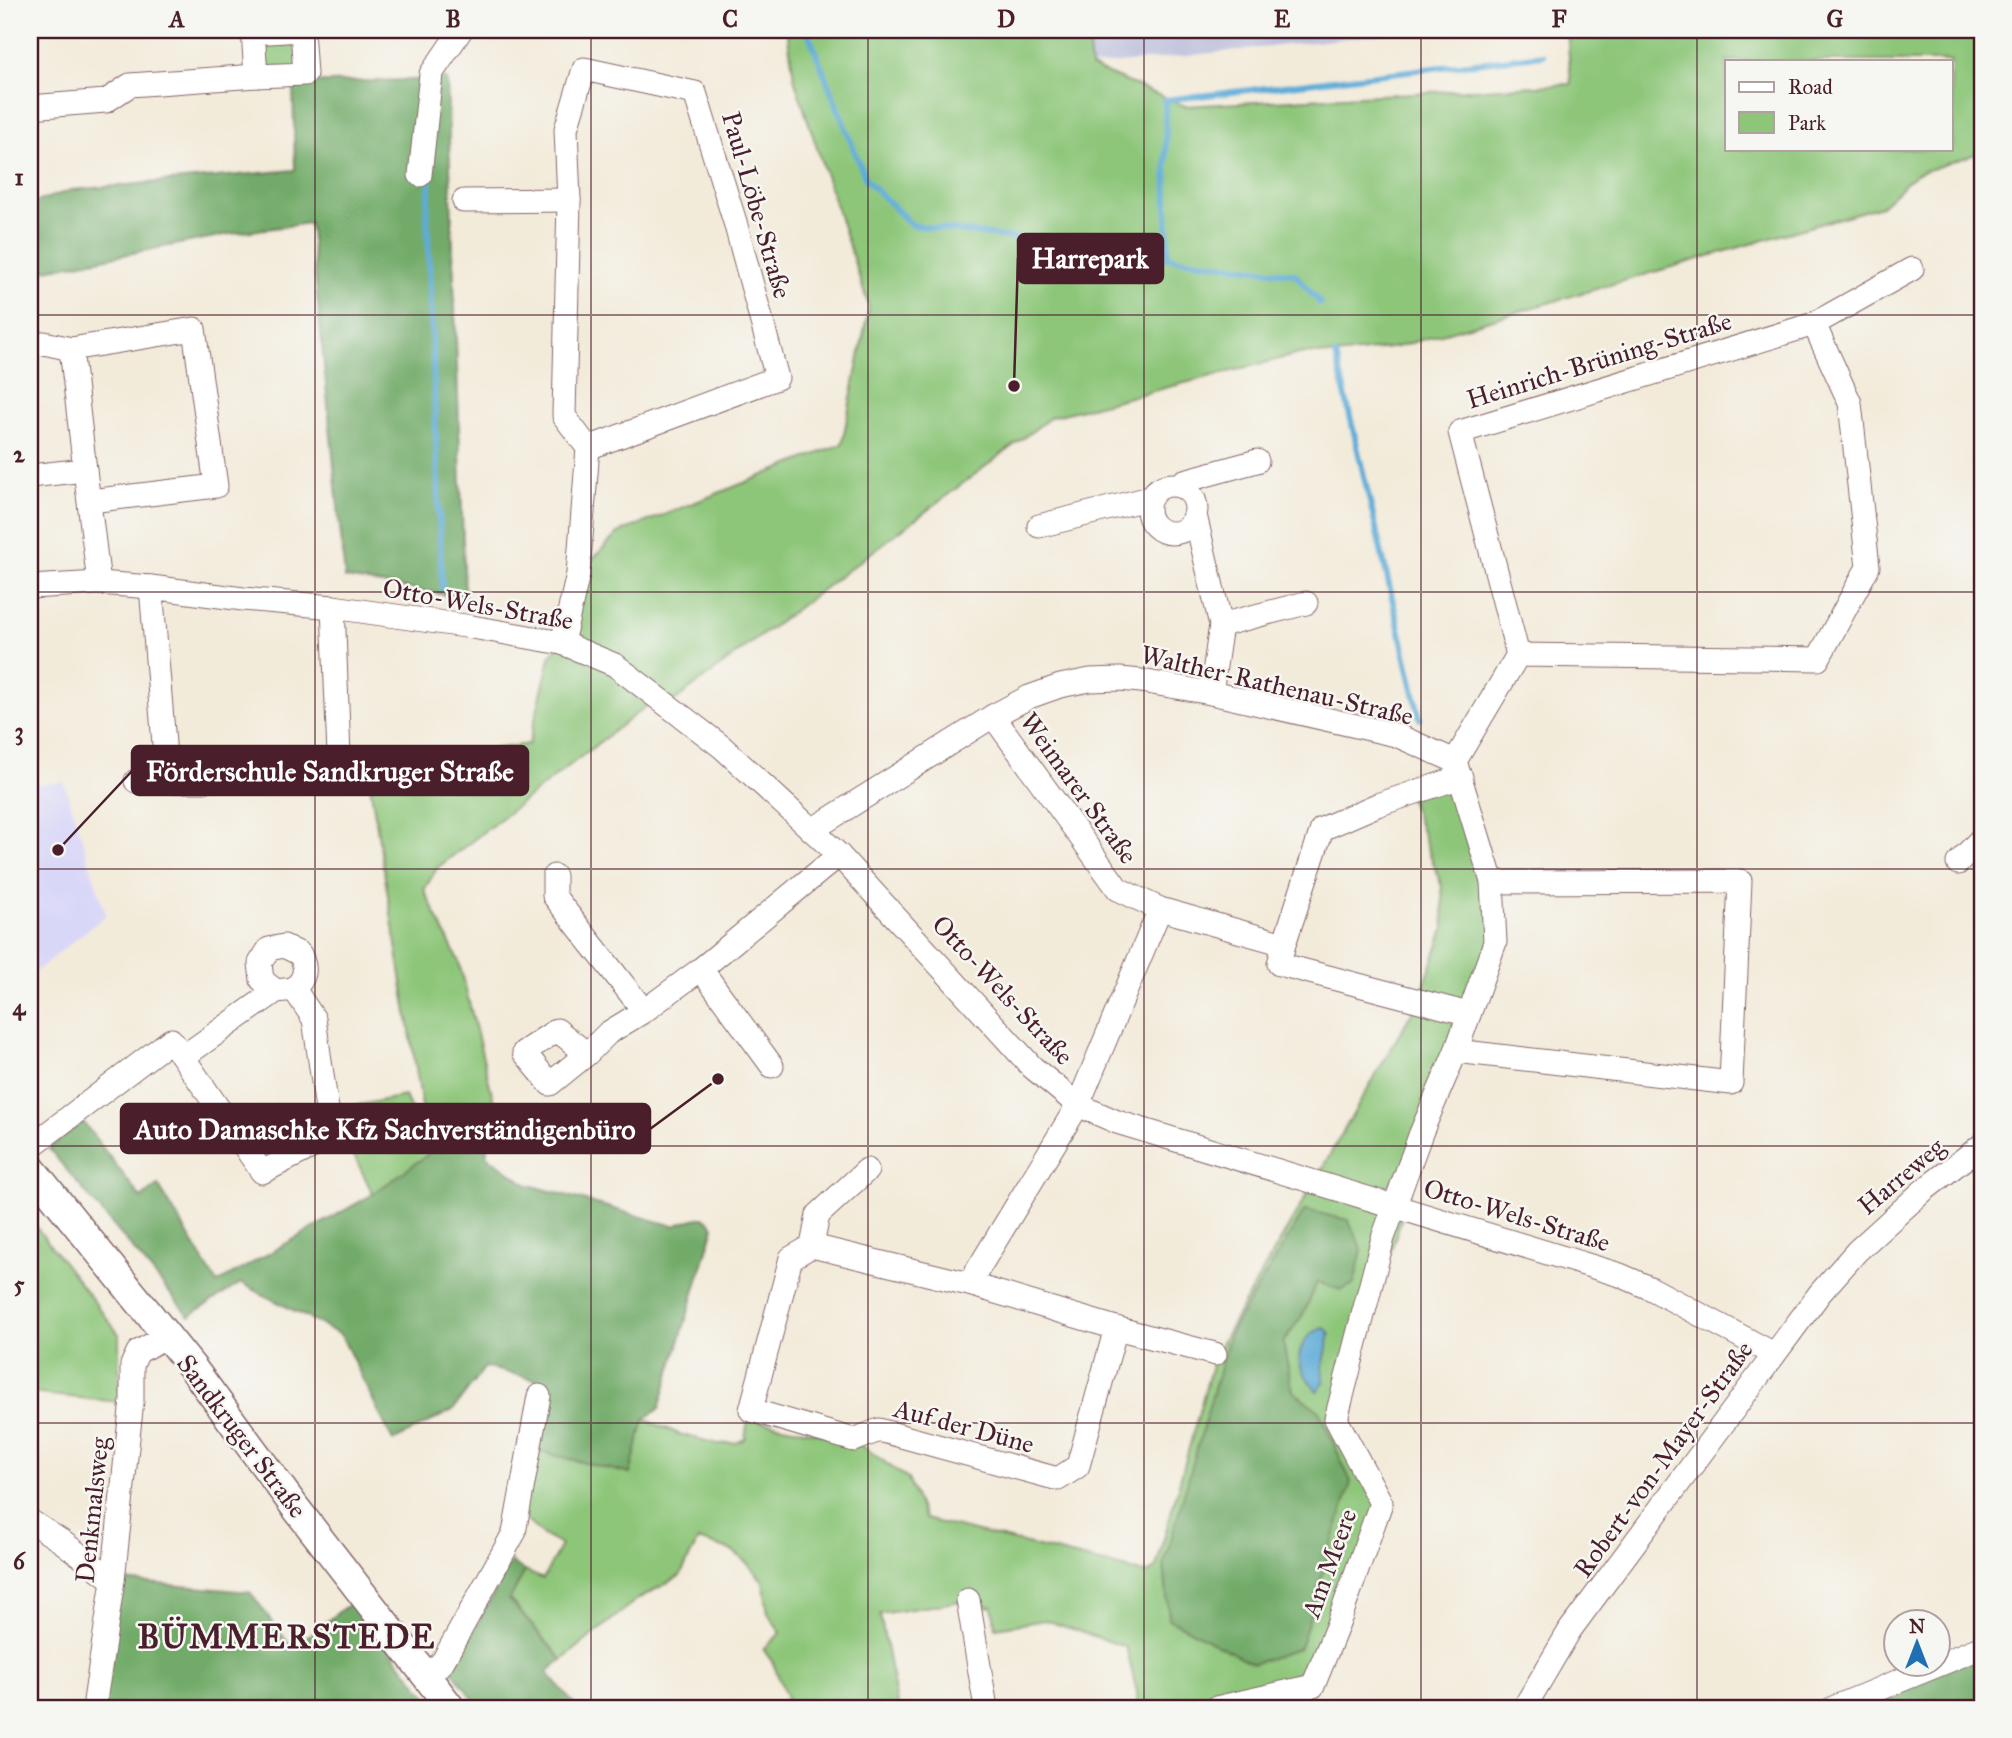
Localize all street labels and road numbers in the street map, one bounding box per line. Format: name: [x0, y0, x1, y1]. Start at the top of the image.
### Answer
street label: Paul-Löbe-Straße: [715, 108, 799, 302]
street label: Heinrich-Brüning-Straße: [1463, 304, 1735, 416]
street label: Otto-Wels-Straße: [380, 571, 576, 637]
street label: Walther-Rathenau-Straße: [1138, 638, 1417, 732]
street label: Weimarer Straße: [1013, 706, 1145, 870]
street label: Otto-Wels-Straße: [925, 908, 1081, 1072]
street label: Harreweg: [1851, 1130, 1952, 1221]
street label: Otto-Wels-Straße: [1420, 1171, 1614, 1259]
street label: Robert-von-Mayer-Straße: [1566, 1334, 1760, 1584]
street label: Sandkruger Straße: [170, 1348, 314, 1524]
street label: Auf der Düne: [889, 1392, 1038, 1460]
street label: Denkmalsweg: [68, 1435, 116, 1585]
street label: Am Meere: [1294, 1504, 1364, 1623]

